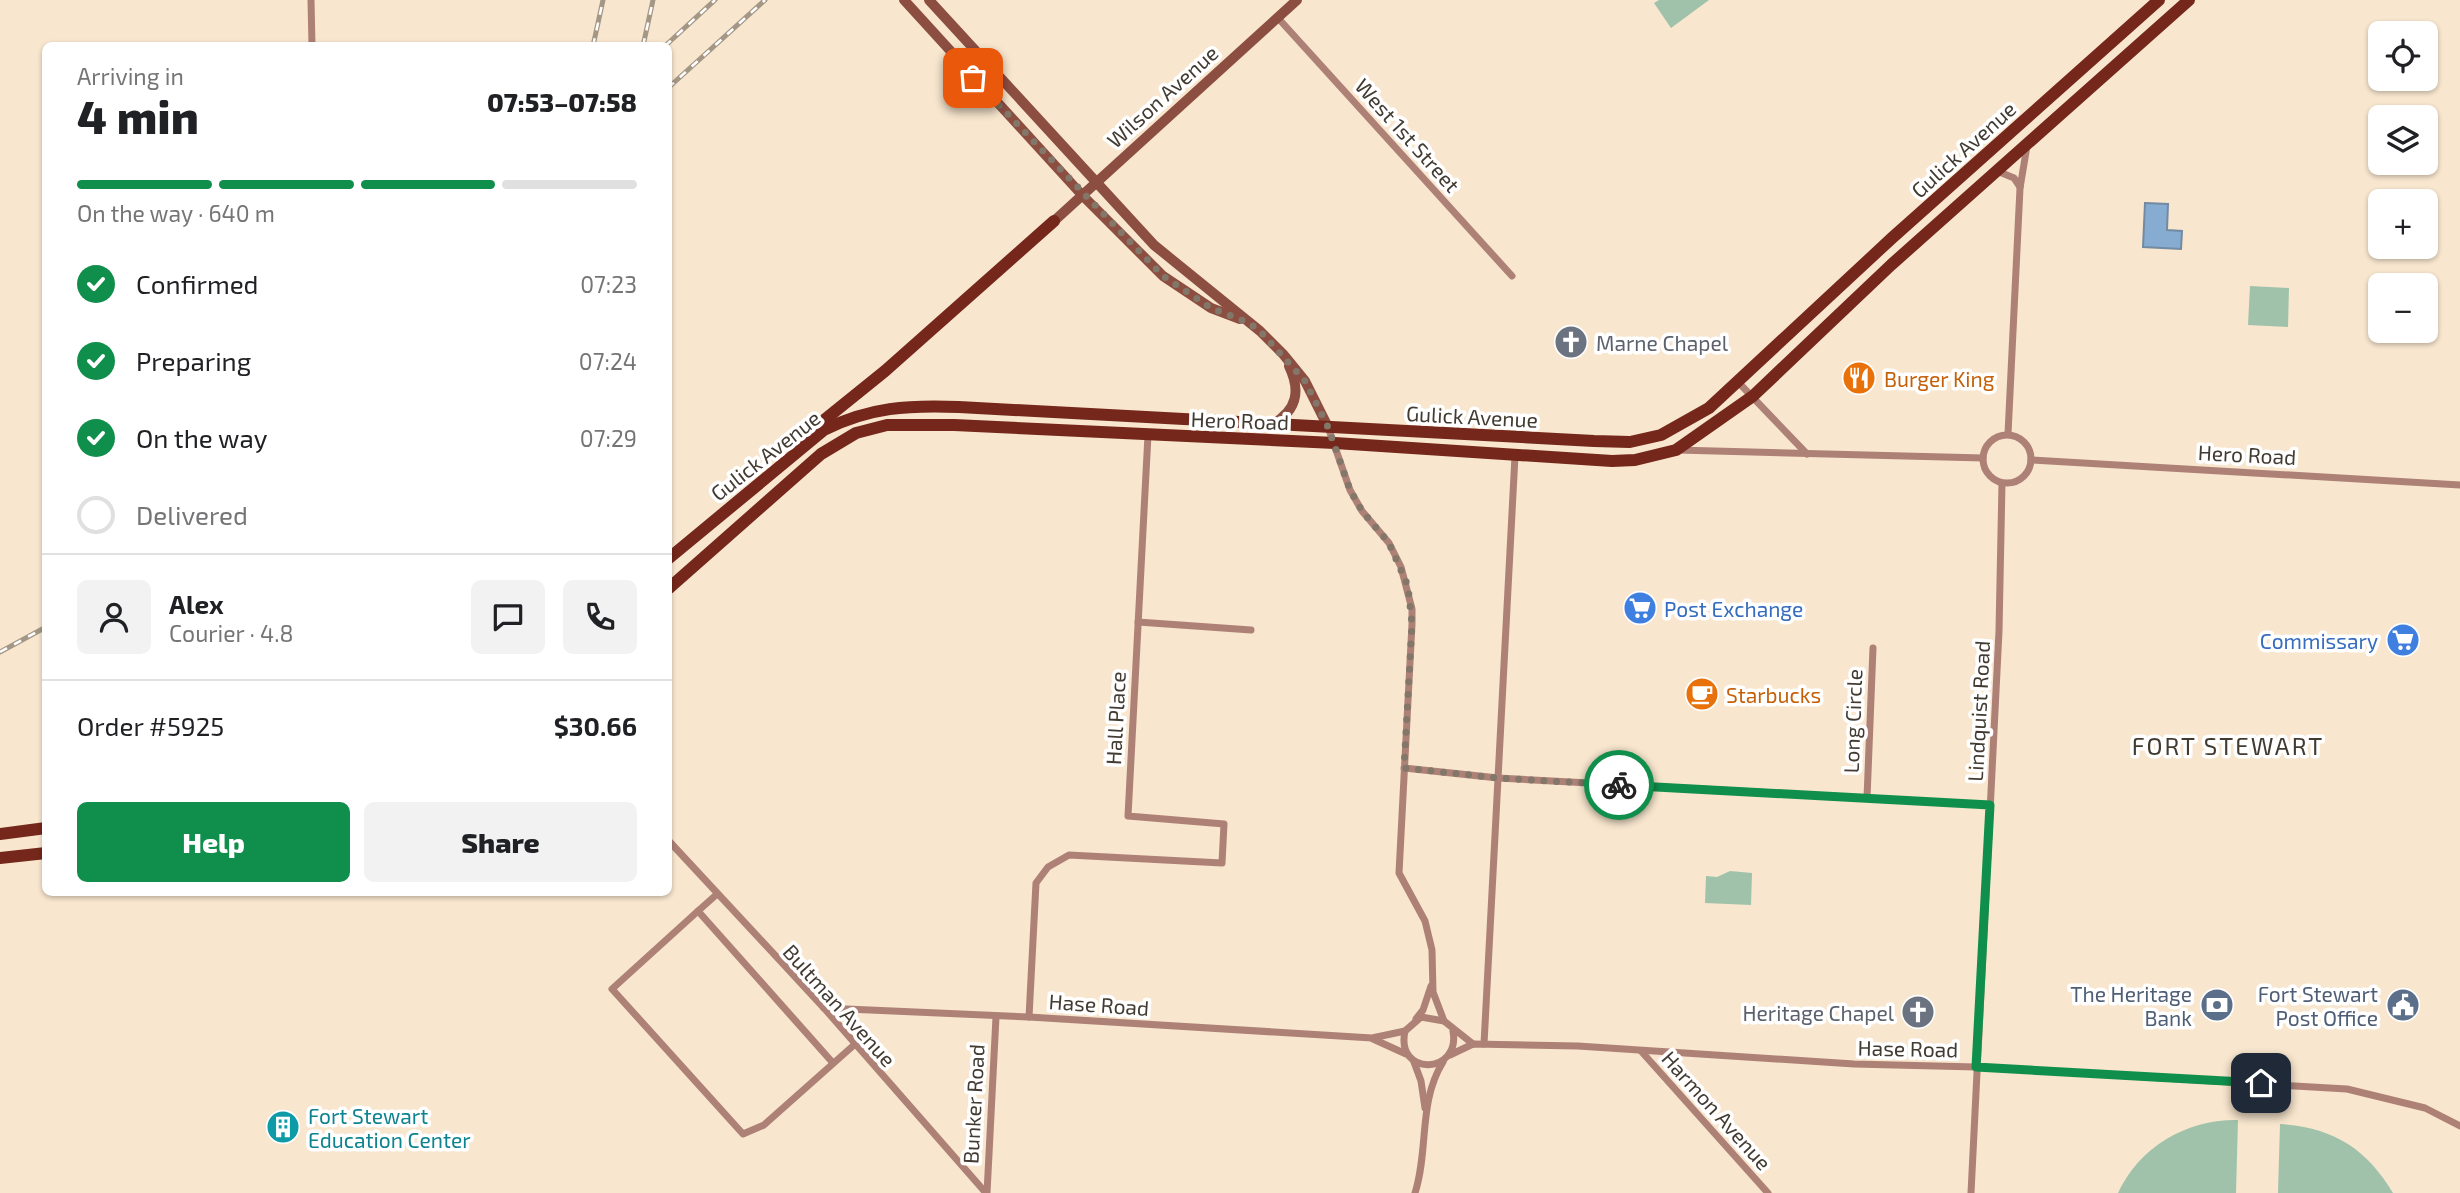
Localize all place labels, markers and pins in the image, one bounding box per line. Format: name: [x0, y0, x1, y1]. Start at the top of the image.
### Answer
pin: [943, 48, 1003, 108]
church icon: Marne Chapel: [1552, 323, 1590, 361]
place label: Marne Chapel: [1596, 330, 1729, 355]
restaurant icon: Burger King: [1840, 359, 1878, 397]
place label: Burger King: [1884, 366, 1995, 391]
supermarket icon: Post Exchange: [1621, 589, 1659, 627]
place label: Post Exchange: [1664, 596, 1803, 621]
supermarket icon: Commissary: [2384, 621, 2422, 659]
place label: Commissary: [2260, 628, 2378, 653]
cafe icon: Starbucks: [1683, 675, 1721, 713]
place label: Starbucks: [1726, 682, 1821, 707]
place label: The Heritage Bank: [2070, 981, 2192, 1030]
place label: Fort Stewart Post Office: [2258, 981, 2378, 1030]
bank icon: The Heritage Bank: [2198, 986, 2236, 1024]
public building icon: Fort Stewart Post Office: [2384, 986, 2422, 1024]
church icon: Heritage Chapel: [1899, 993, 1937, 1031]
place label: Heritage Chapel: [1743, 1000, 1895, 1025]
pin: [2231, 1053, 2291, 1113]
place label: Fort Stewart Education Center: [308, 1103, 471, 1152]
building icon: Fort Stewart Education Center: [264, 1108, 302, 1146]

